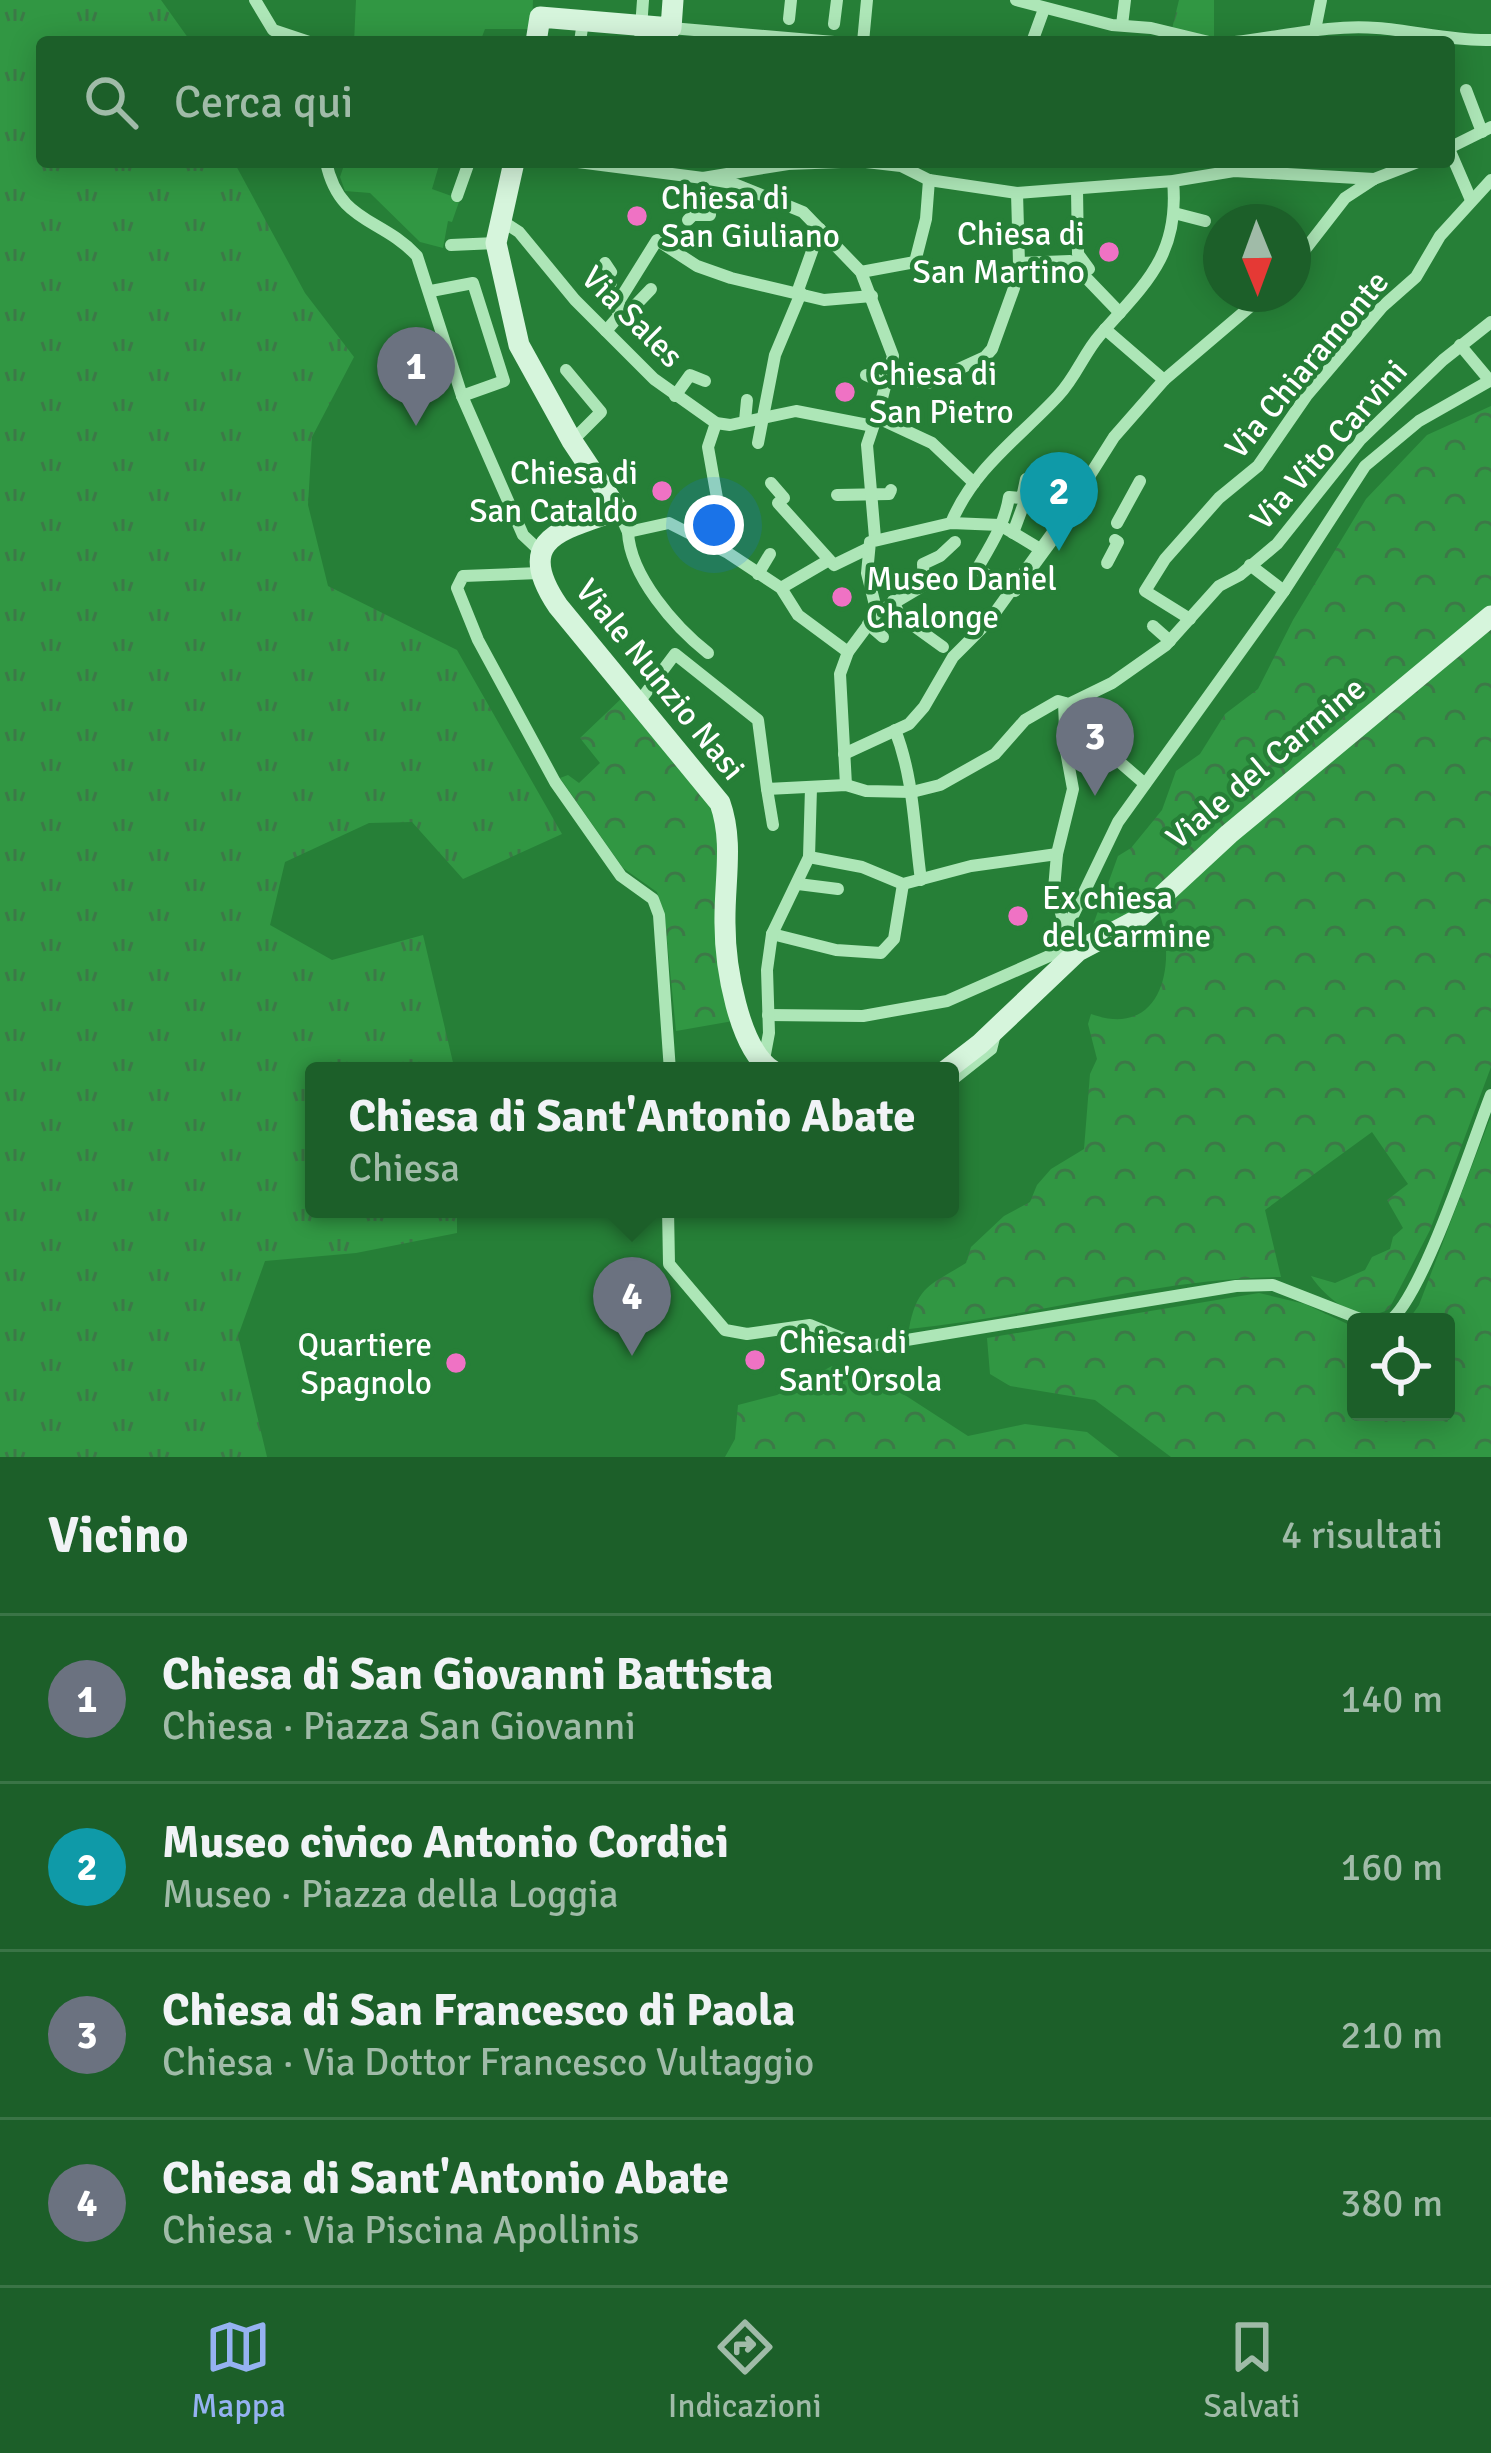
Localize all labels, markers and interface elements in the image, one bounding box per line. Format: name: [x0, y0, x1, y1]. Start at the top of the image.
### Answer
search box: [36, 36, 1455, 168]
icon: search: [78, 69, 144, 135]
text: Cerca qui: [174, 75, 353, 130]
place label: Chiesa di San Giuliano: [661, 178, 840, 257]
marker: Chiesa di San Giuliano: [624, 203, 650, 229]
north arrow: [1203, 204, 1311, 312]
place label: Chiesa di San Martino: [913, 214, 1085, 293]
marker: Chiesa di San Martino: [1096, 239, 1122, 265]
street label: Via Sales: [572, 258, 691, 377]
street label: Via Chiaramonte: [1216, 262, 1398, 468]
pin: 1: [377, 327, 455, 426]
street label: Via Vito Carvini: [1242, 351, 1416, 539]
place label: Chiesa di San Pietro: [869, 354, 1014, 433]
marker: Chiesa di San Pietro: [832, 379, 858, 405]
pin: 2: [1020, 452, 1098, 551]
place label: Chiesa di San Cataldo: [469, 453, 638, 532]
marker: Chiesa di San Cataldo: [649, 478, 675, 504]
your location: [684, 495, 744, 555]
place label: Museo Daniel Chalonge: [866, 559, 1057, 638]
street label: Viale Nunzio Nasi: [566, 571, 753, 789]
marker: Museo Daniel Chalonge: [829, 584, 855, 610]
street label: Viale del Carmine: [1158, 668, 1374, 858]
pin: 3: [1056, 697, 1134, 796]
place label: Ex chiesa del Carmine: [1042, 878, 1211, 957]
marker: Ex chiesa del Carmine: [1005, 903, 1031, 929]
popup: [305, 1062, 959, 1218]
text: Chiesa di Sant'Antonio Abate: [348, 1089, 916, 1144]
text: Chiesa: [348, 1144, 460, 1192]
pin: 4: [593, 1257, 671, 1356]
map controls: [1347, 1313, 1455, 1421]
button: locate: [1347, 1313, 1455, 1421]
place label: Chiesa di Sant'Orsola: [779, 1322, 942, 1401]
place label: Quartiere Spagnolo: [298, 1325, 432, 1404]
marker: Chiesa di Sant'Orsola: [742, 1347, 768, 1373]
marker: Quartiere Spagnolo: [443, 1350, 469, 1376]
text: Vicino: [48, 1504, 189, 1567]
text: 4 risultati: [1281, 1511, 1443, 1559]
text: Chiesa di San Giovanni Battista: [162, 1647, 773, 1702]
text: 1: [76, 1675, 98, 1723]
text: 140 m: [1340, 1675, 1443, 1723]
text: Chiesa · Piazza San Giovanni: [162, 1702, 636, 1750]
text: Museo civico Antonio Cordici: [162, 1815, 729, 1870]
text: 2: [76, 1843, 98, 1891]
text: 160 m: [1340, 1843, 1443, 1891]
text: Museo · Piazza della Loggia: [162, 1870, 619, 1918]
text: Chiesa di San Francesco di Paola: [162, 1983, 795, 2038]
text: 3: [76, 2011, 98, 2059]
text: 210 m: [1340, 2011, 1443, 2059]
text: Chiesa · Via Dottor Francesco Vultaggio: [162, 2038, 814, 2086]
text: Chiesa di Sant'Antonio Abate: [162, 2151, 729, 2206]
text: 4: [76, 2179, 98, 2227]
text: 380 m: [1340, 2179, 1443, 2227]
text: Chiesa · Via Piscina Apollinis: [162, 2206, 639, 2254]
tab: Mappa: [191, 2314, 286, 2427]
tab: Indicazioni: [668, 2314, 822, 2427]
tab: Salvati: [1204, 2314, 1300, 2427]

